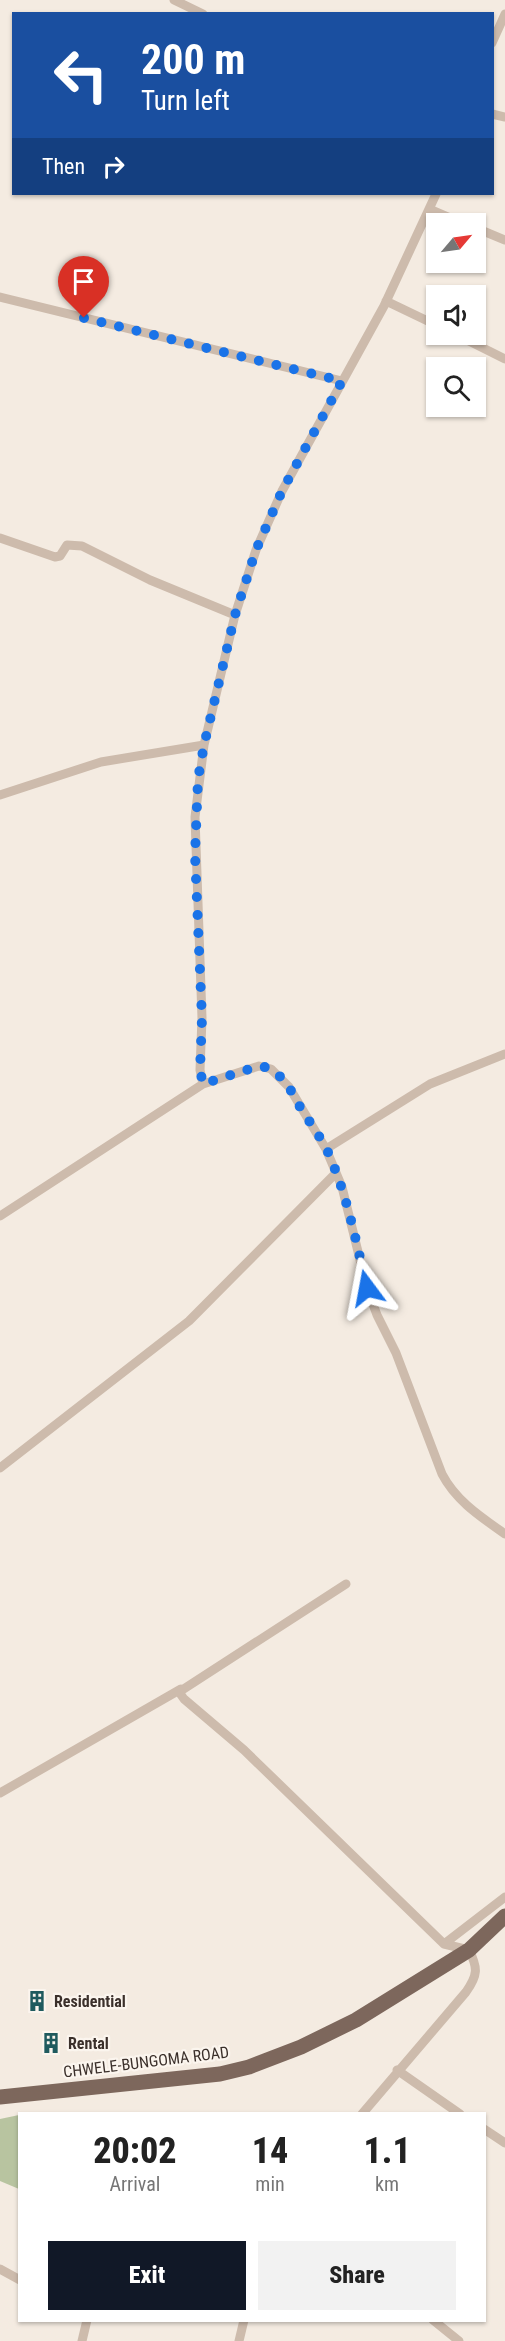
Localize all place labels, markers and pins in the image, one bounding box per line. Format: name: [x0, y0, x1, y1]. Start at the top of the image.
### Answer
pin: [58, 256, 109, 318]
building icon: Residential: [25, 1989, 49, 2013]
place label: Residential: [54, 1992, 126, 2011]
building icon: Rental: [39, 2031, 63, 2055]
place label: Rental: [68, 2034, 109, 2053]

